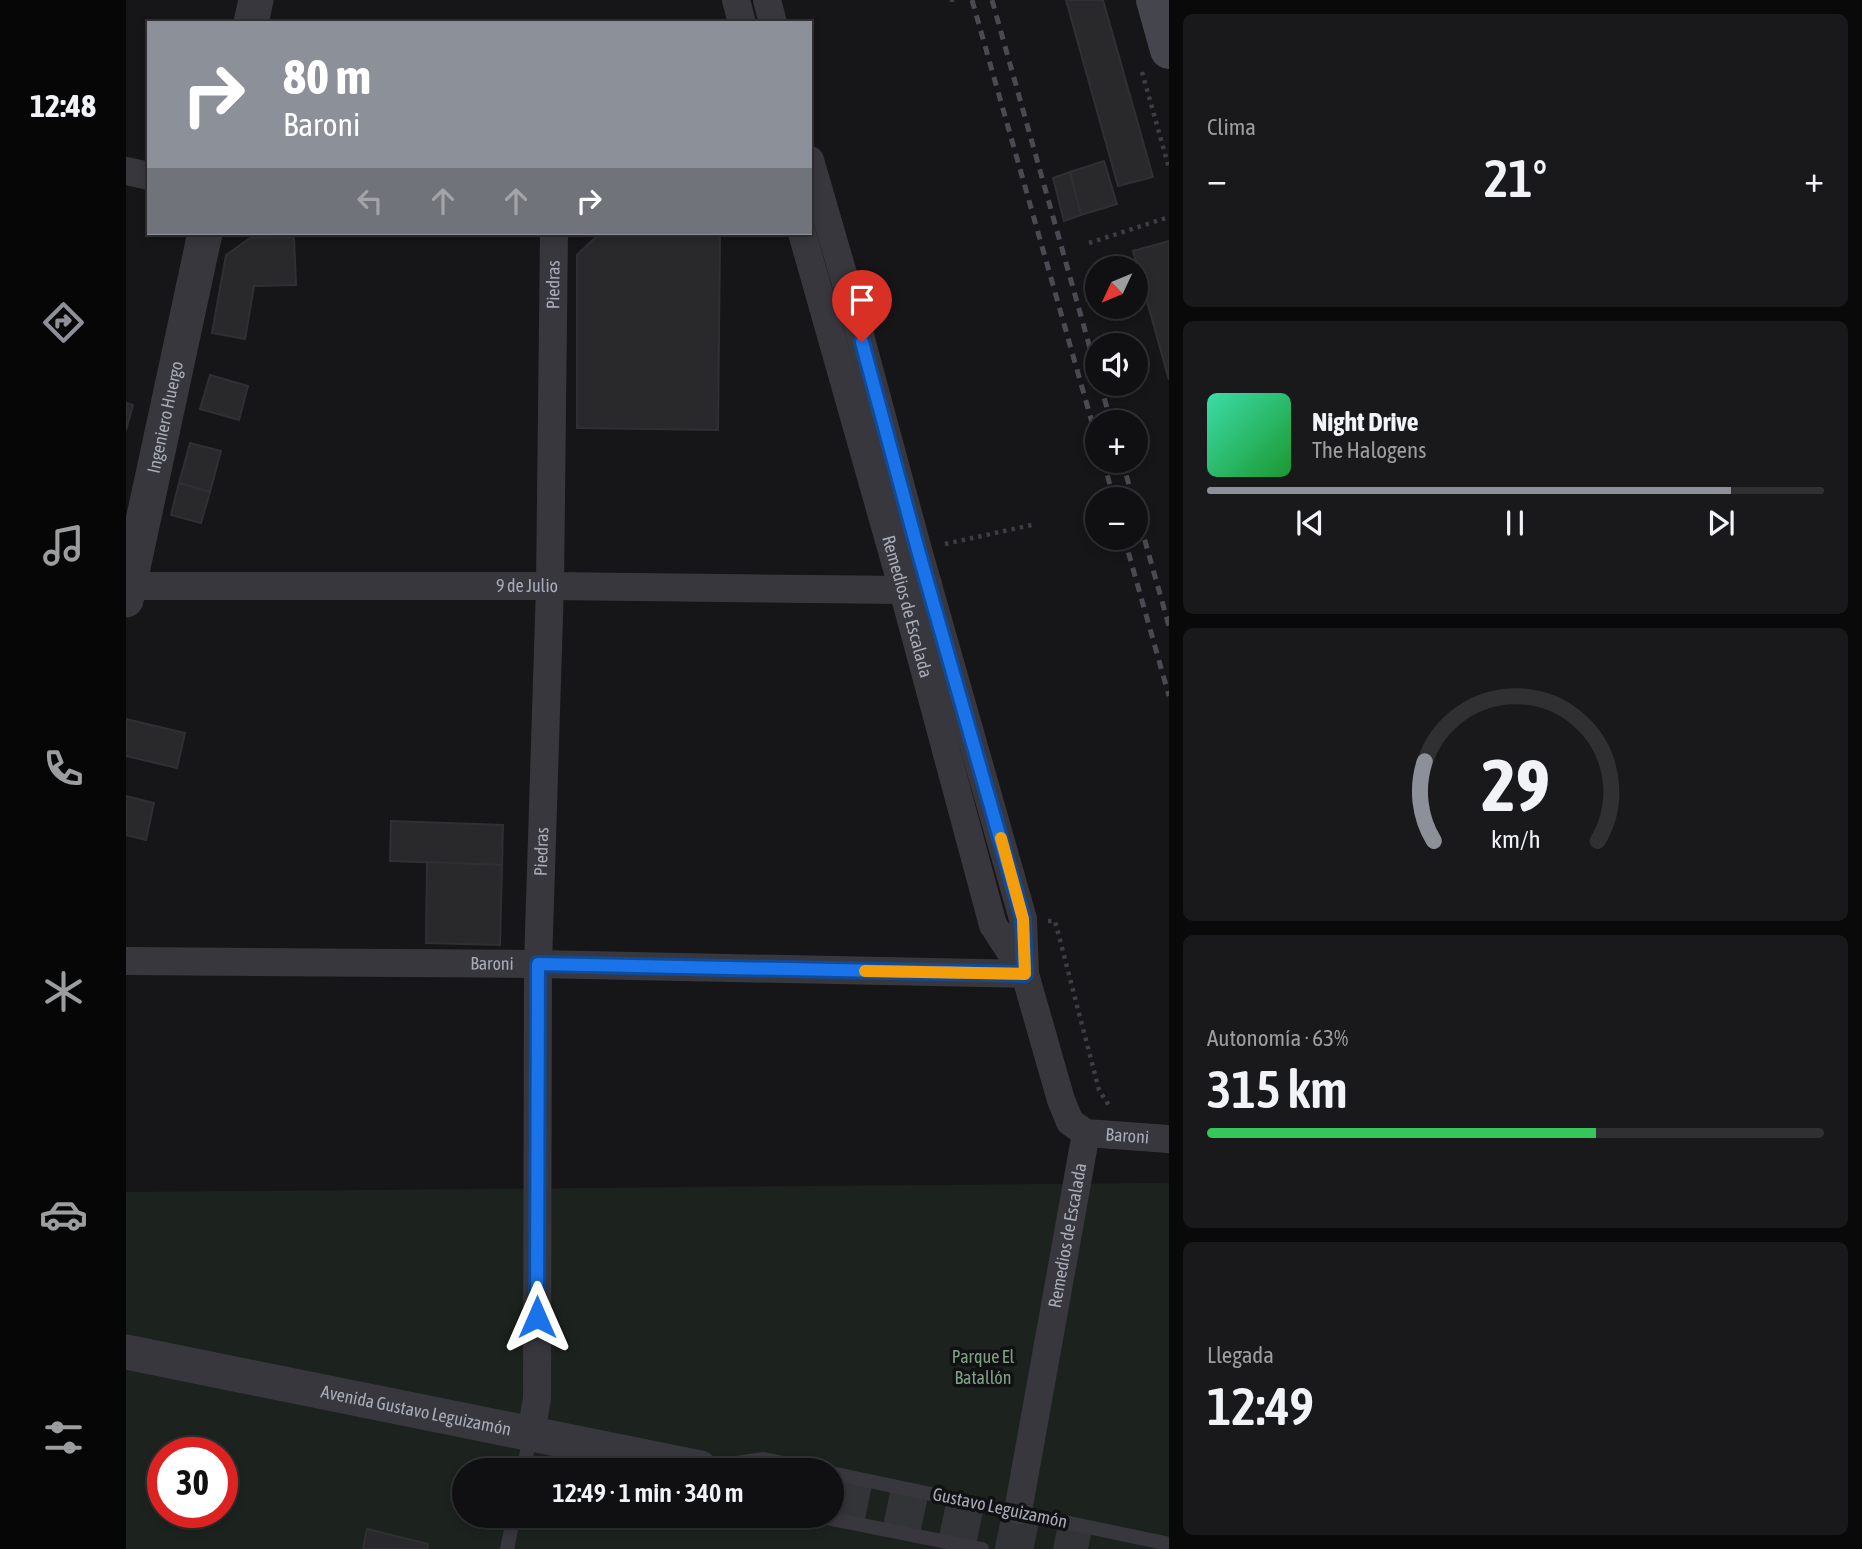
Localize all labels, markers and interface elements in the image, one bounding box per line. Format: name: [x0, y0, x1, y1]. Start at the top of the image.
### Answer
text: 80 m: [283, 48, 371, 104]
icon: right: [168, 49, 259, 140]
text: 12:48: [30, 87, 96, 124]
text: Baroni: [283, 106, 360, 143]
text: Clima: [1207, 114, 1256, 140]
text: 21°: [1484, 148, 1547, 208]
text: −: [1207, 157, 1227, 200]
text: +: [1804, 157, 1824, 200]
icon: left: [351, 182, 389, 220]
icon: ahead: [424, 182, 462, 220]
icon: ahead: [497, 182, 535, 220]
icon: right: [570, 182, 608, 220]
north arrow: [1085, 256, 1148, 318]
map controls: [1085, 256, 1148, 550]
street label: Piedras: [542, 260, 564, 309]
pin: [832, 270, 892, 342]
icon: arrive: [843, 281, 881, 319]
icon: directions: [39, 298, 88, 347]
button: sound: [1085, 333, 1148, 396]
street label: Ingeniero Huergo: [143, 359, 187, 475]
text: Night Drive: [1312, 407, 1419, 437]
button: +: [1085, 410, 1148, 473]
text: The Halogens: [1312, 437, 1426, 463]
button: −: [1085, 487, 1148, 550]
icon: previous: [1291, 504, 1329, 542]
icon: pause: [1496, 504, 1534, 542]
icon: next: [1702, 504, 1740, 542]
icon: music: [39, 521, 88, 570]
street label: Remedios de Escalada: [878, 533, 937, 680]
street label: 9 de Julio: [496, 575, 558, 596]
text: 29: [1481, 743, 1550, 826]
icon: phone: [39, 744, 88, 793]
text: km/h: [1491, 824, 1540, 852]
street label: Piedras: [530, 827, 552, 876]
street label: Baroni: [470, 953, 514, 974]
icon: climate: [39, 967, 88, 1016]
text: Autonomía · 63%: [1207, 1025, 1348, 1051]
text: 315 km: [1207, 1059, 1348, 1119]
street label: Baroni: [1105, 1123, 1150, 1148]
street label: Remedios de Escalada: [1044, 1161, 1090, 1309]
icon: car: [39, 1190, 88, 1239]
position arrow: [500, 1280, 574, 1354]
text: Llegada: [1207, 1342, 1274, 1368]
park label: Parque El Batallón: [952, 1346, 1014, 1388]
text: 12:49: [1207, 1376, 1314, 1436]
street label: Avenida Gustavo Leguizamón: [319, 1381, 513, 1440]
icon: filters: [39, 1413, 88, 1462]
speed limit sign: 30: [147, 1437, 238, 1528]
text: 12:49 · 1 min · 340 m: [553, 1478, 743, 1508]
street label: Gustavo Leguizamón: [931, 1483, 1069, 1532]

